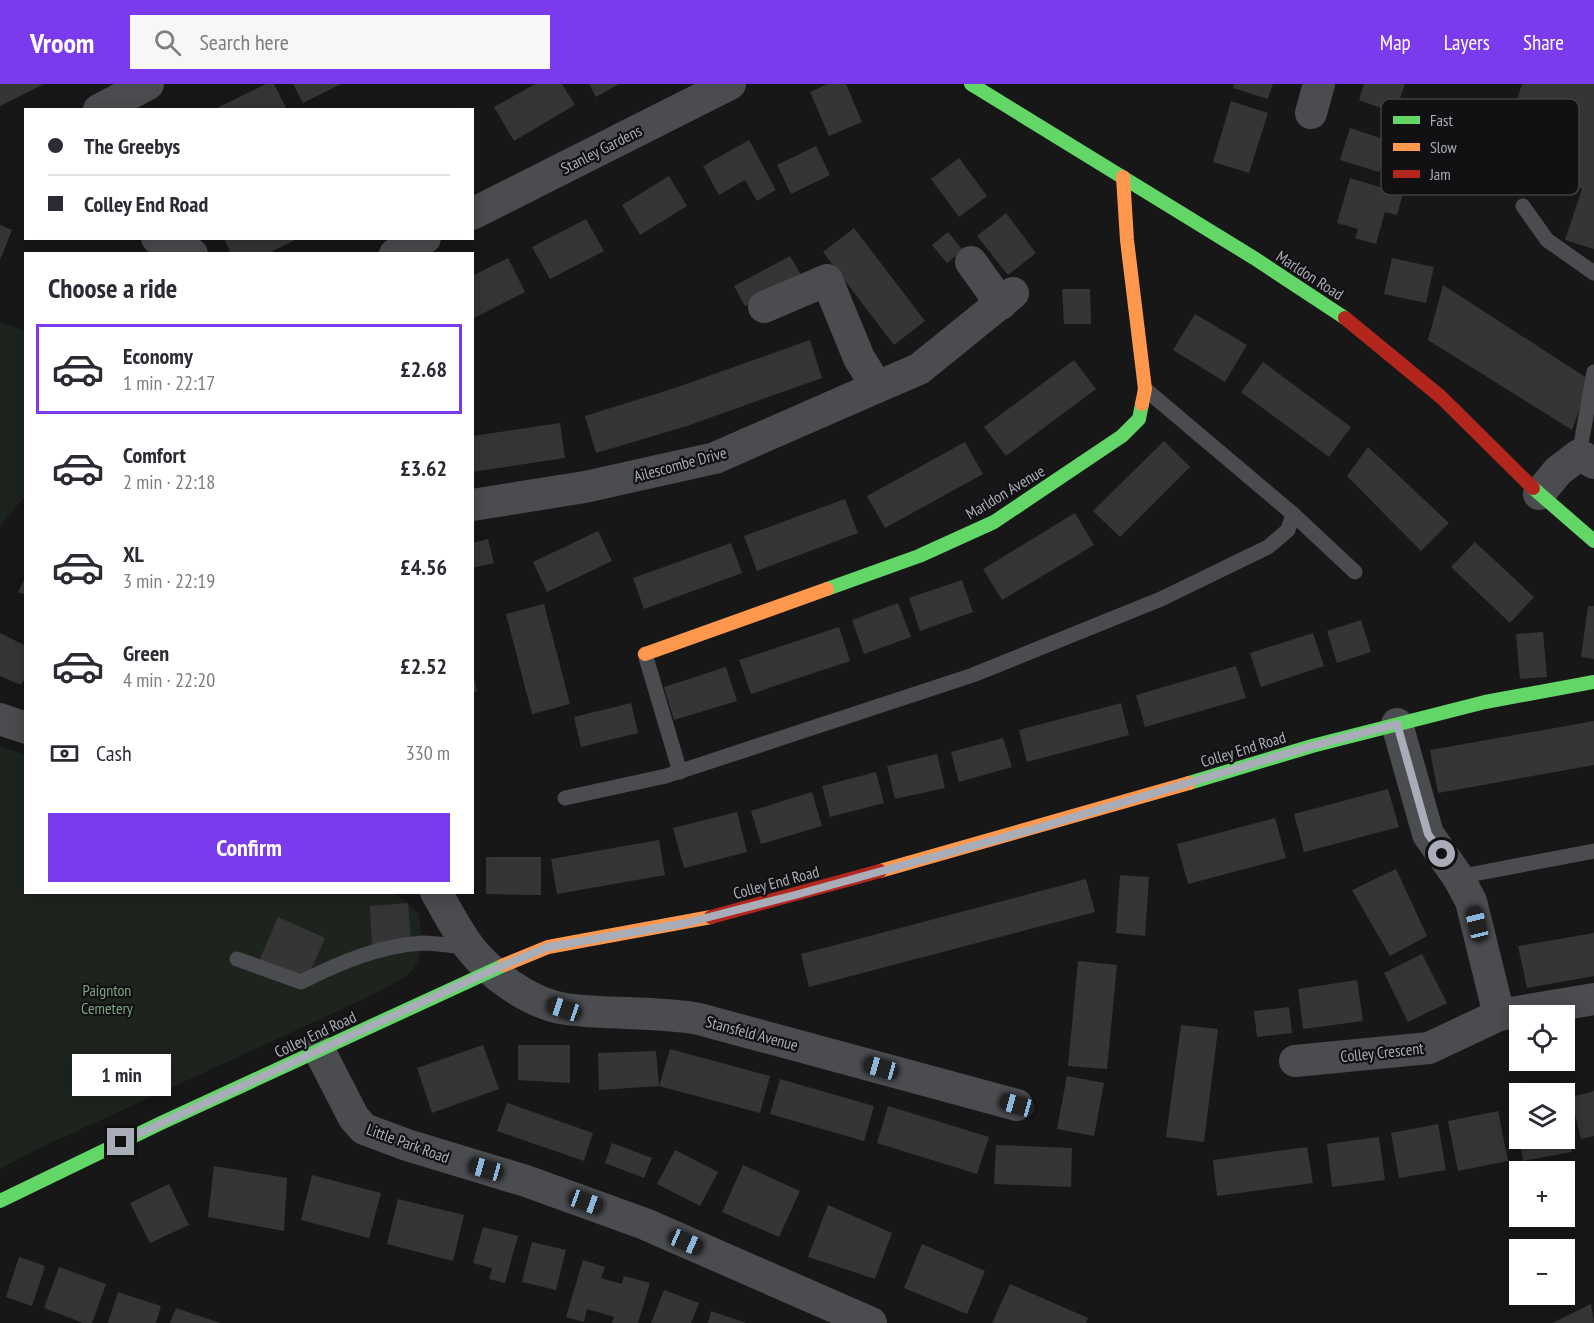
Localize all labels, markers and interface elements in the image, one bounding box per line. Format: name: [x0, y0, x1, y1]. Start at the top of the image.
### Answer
search box: [130, 15, 550, 69]
text: Vroom: [30, 24, 94, 61]
icon: search: [151, 26, 184, 59]
text: Search here: [199, 28, 289, 56]
text: Map: [1380, 29, 1411, 56]
text: Layers: [1444, 29, 1490, 56]
text: Share: [1523, 29, 1564, 56]
legend: [1381, 99, 1579, 195]
text: Fast: [1430, 110, 1453, 130]
street label: Stanley Gardens: [557, 120, 645, 178]
text: The Greebys: [84, 132, 180, 160]
text: Slow: [1430, 137, 1457, 157]
text: Jam: [1429, 164, 1451, 184]
text: Colley End Road: [84, 190, 208, 218]
street label: Marldon Road: [1273, 246, 1347, 304]
text: Choose a ride: [48, 271, 177, 305]
icon: car: [51, 342, 105, 396]
text: Economy: [123, 342, 193, 370]
text: £2.68: [400, 355, 447, 383]
text: 1 min · 22:17: [123, 370, 215, 396]
icon: car: [51, 441, 105, 495]
text: Comfort: [123, 441, 186, 469]
street label: Ailescombe Drive: [631, 442, 729, 486]
text: £3.62: [400, 454, 447, 482]
street label: Marldon Avenue: [962, 461, 1048, 523]
text: 2 min · 22:18: [123, 469, 215, 495]
icon: car: [51, 540, 105, 594]
text: XL: [123, 540, 144, 568]
text: £4.56: [400, 553, 447, 581]
text: 3 min · 22:19: [123, 568, 215, 594]
icon: car: [51, 639, 105, 693]
text: Green: [123, 639, 169, 667]
text: £2.52: [400, 652, 447, 680]
text: 4 min · 22:20: [123, 667, 215, 693]
street label: Colley End Road: [1198, 727, 1288, 771]
icon: cash: [48, 737, 81, 770]
text: Cash: [96, 739, 132, 767]
text: 330 m: [406, 740, 450, 766]
button: Confirm: [48, 813, 450, 882]
route start: [1428, 840, 1455, 867]
street label: Colley End Road: [731, 861, 821, 903]
car: [1464, 904, 1490, 944]
park label: Paignton Cemetery: [81, 980, 133, 1018]
car: [544, 995, 584, 1023]
map controls: [1509, 1005, 1575, 1305]
button: locate: [1509, 1005, 1575, 1071]
street label: Colley End Road: [271, 1006, 359, 1062]
street label: Stansfeld Avenue: [704, 1011, 800, 1055]
street label: Colley Crescent: [1339, 1038, 1425, 1066]
car: [861, 1054, 901, 1082]
callout: 1 min: [72, 1055, 170, 1097]
text: 1 min: [101, 1062, 142, 1088]
button: layers: [1509, 1083, 1575, 1149]
car: [997, 1091, 1037, 1119]
street label: Little Park Road: [364, 1119, 452, 1167]
route end: [107, 1128, 134, 1155]
car: [466, 1155, 506, 1183]
button: +: [1509, 1161, 1575, 1227]
car: [566, 1187, 606, 1217]
car: [666, 1226, 706, 1258]
button: −: [1509, 1239, 1575, 1305]

